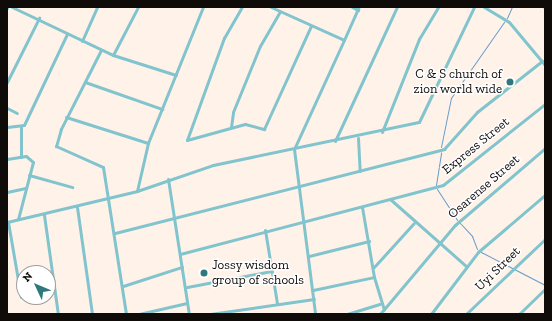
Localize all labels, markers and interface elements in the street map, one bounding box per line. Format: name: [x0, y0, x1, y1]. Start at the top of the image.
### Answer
place label: C & S church of zion world wide: [413, 67, 502, 98]
marker: C & S church of zion world wide: [505, 77, 515, 87]
street label: Express Street: [439, 114, 513, 178]
street label: Osarense Street: [445, 152, 523, 222]
street label: Uyi Street: [472, 244, 524, 294]
place label: Jossy wisdom group of schools: [212, 258, 304, 289]
north arrow: [16, 265, 56, 305]
marker: Jossy wisdom group of schools: [199, 268, 209, 278]
text: N: [20, 269, 35, 285]

